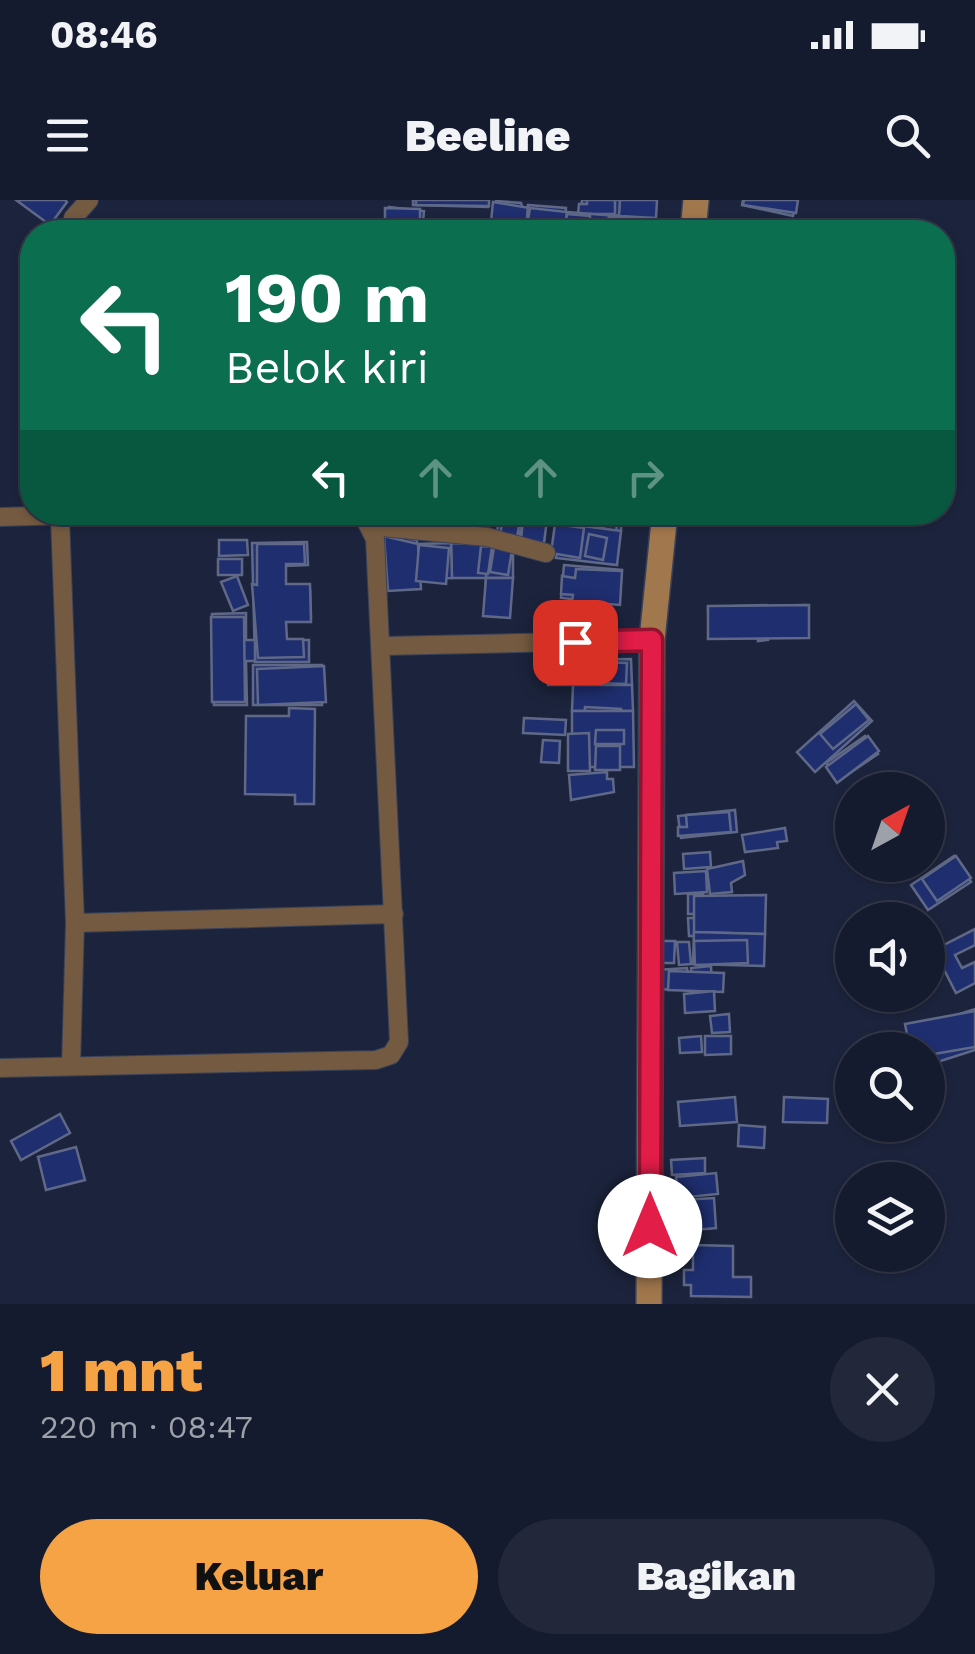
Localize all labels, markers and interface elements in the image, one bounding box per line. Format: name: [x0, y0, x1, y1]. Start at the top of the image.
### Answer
text: 08:46: [50, 13, 158, 57]
icon: menu: [40, 108, 95, 163]
icon: search: [880, 108, 935, 163]
text: Beeline: [405, 109, 570, 162]
text: 190 m: [225, 257, 429, 339]
icon: left: [60, 260, 190, 390]
text: Belok kiri: [225, 341, 429, 394]
icon: left: [303, 450, 358, 505]
icon: ahead: [408, 450, 463, 505]
icon: ahead: [513, 450, 568, 505]
icon: right: [618, 450, 673, 505]
pin: [533, 600, 618, 685]
icon: arrive: [548, 615, 603, 670]
north arrow: [835, 772, 945, 882]
map controls: [835, 772, 945, 1272]
button: sound: [835, 902, 945, 1012]
button: search: [835, 1032, 945, 1142]
button: layers: [835, 1162, 945, 1272]
position arrow: [598, 1174, 702, 1278]
text: 1 mnt: [40, 1335, 203, 1406]
button: close: [830, 1337, 935, 1442]
text: 220 m · 08:47: [40, 1408, 253, 1446]
button: Keluar: [40, 1519, 478, 1634]
button: Bagikan: [498, 1519, 935, 1634]

